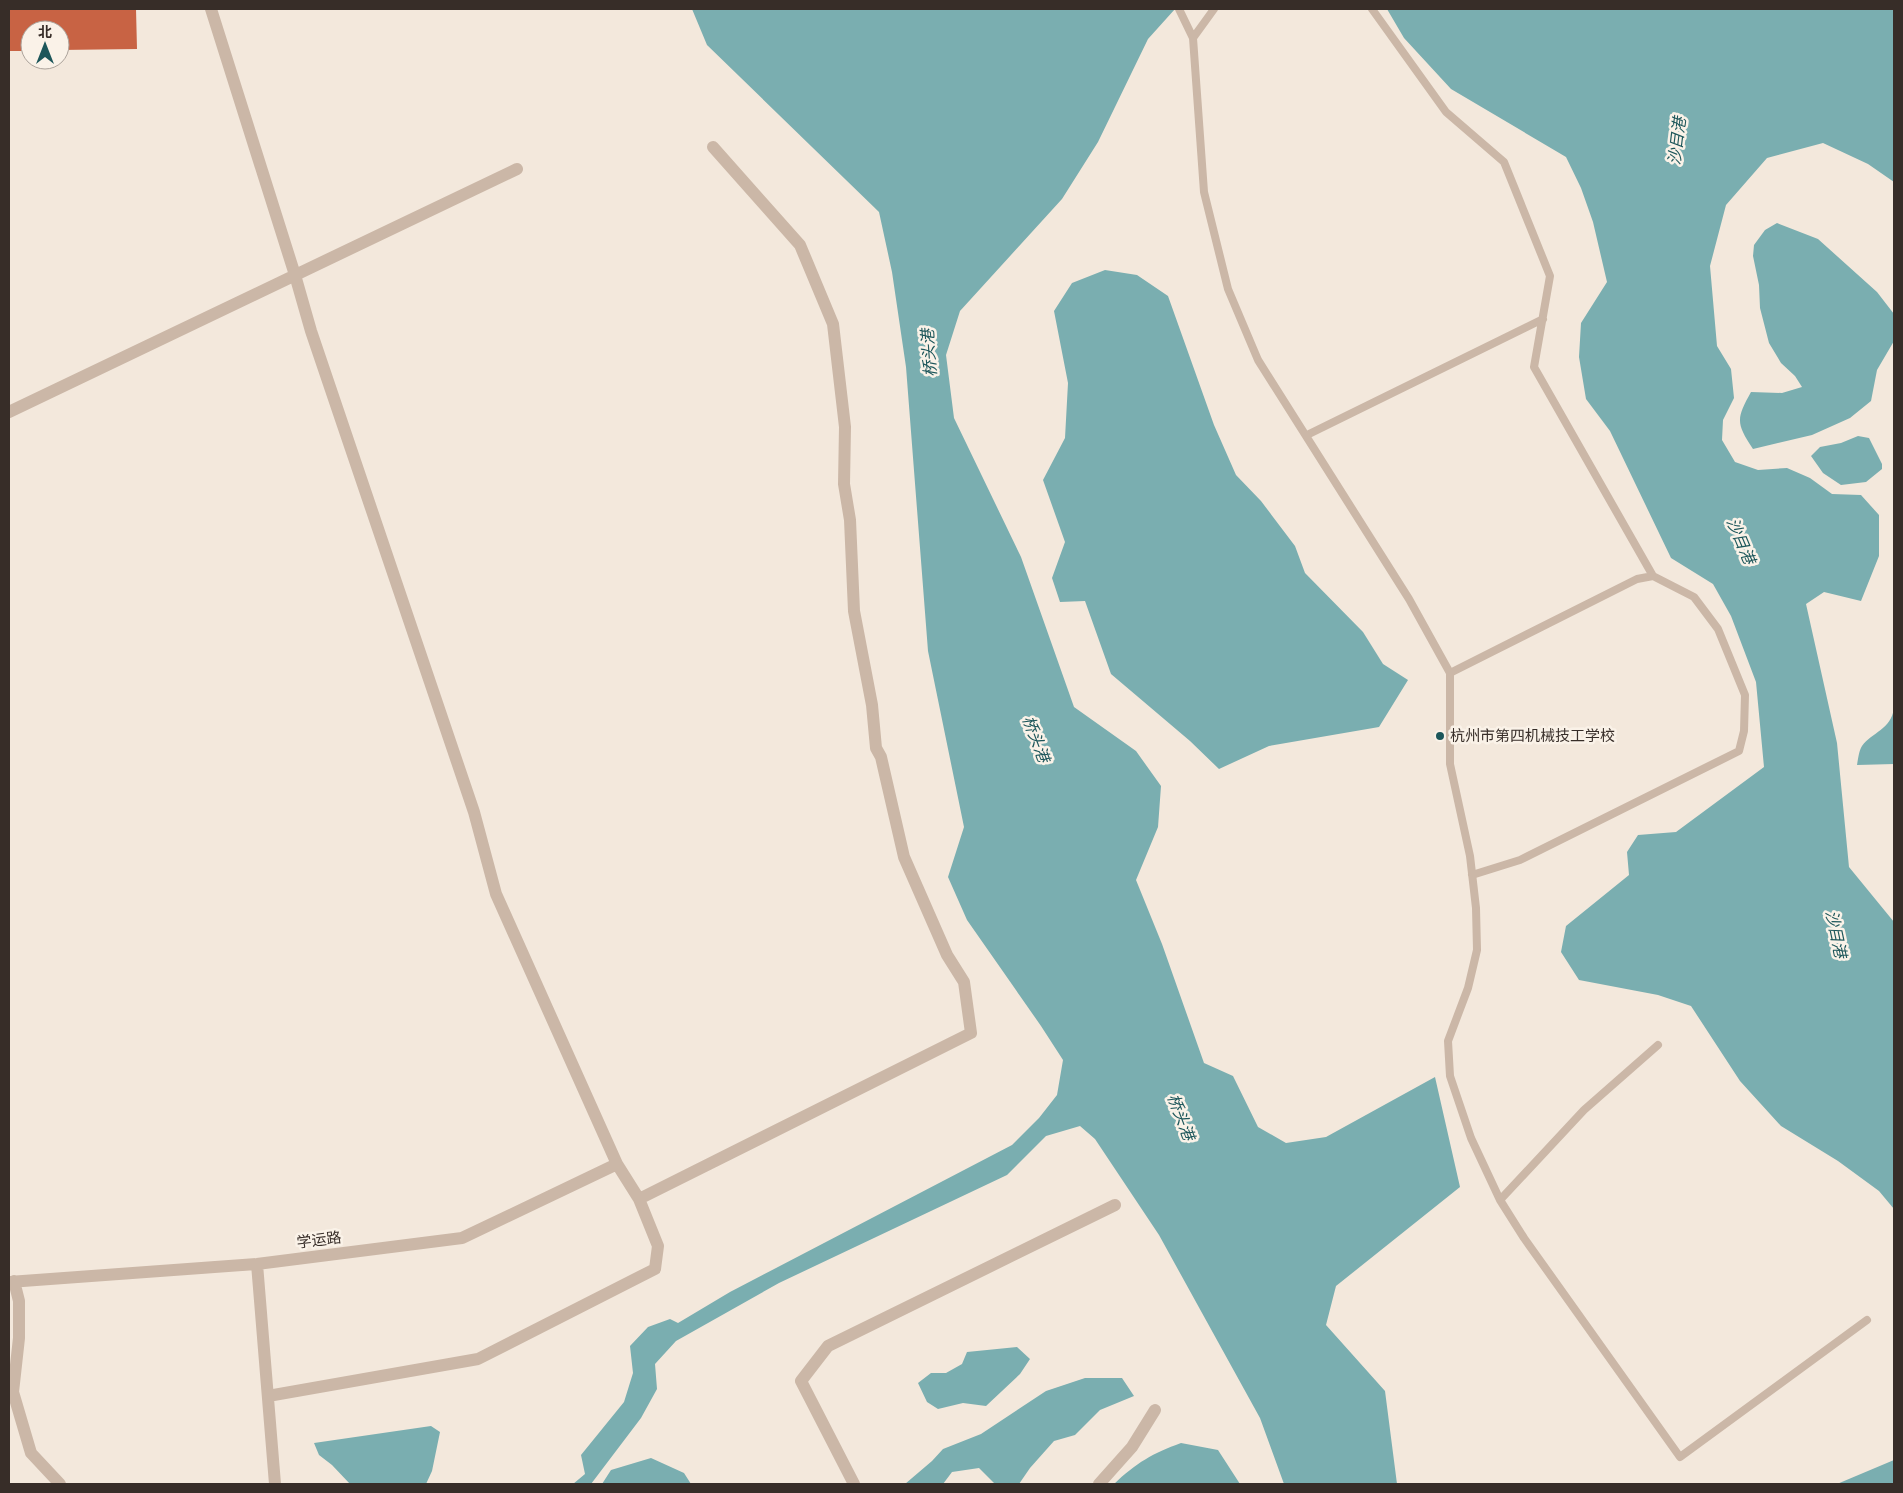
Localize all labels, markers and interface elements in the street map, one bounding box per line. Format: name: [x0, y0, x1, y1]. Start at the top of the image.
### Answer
north arrow: [20, 20, 70, 70]
text: 北: [38, 24, 52, 40]
water label: 沙目港: [1665, 114, 1690, 166]
water label: 桥头港: [918, 326, 940, 378]
water label: 沙目港: [1723, 515, 1760, 569]
water label: 桥头港: [1019, 713, 1054, 767]
place label: 杭州市第四机械技工学校: [1450, 727, 1615, 745]
marker: 杭州市第四机械技工学校: [1434, 730, 1446, 742]
water label: 沙目港: [1822, 909, 1851, 961]
water label: 桥头港: [1164, 1091, 1199, 1145]
street label: 学运路: [296, 1228, 342, 1252]

